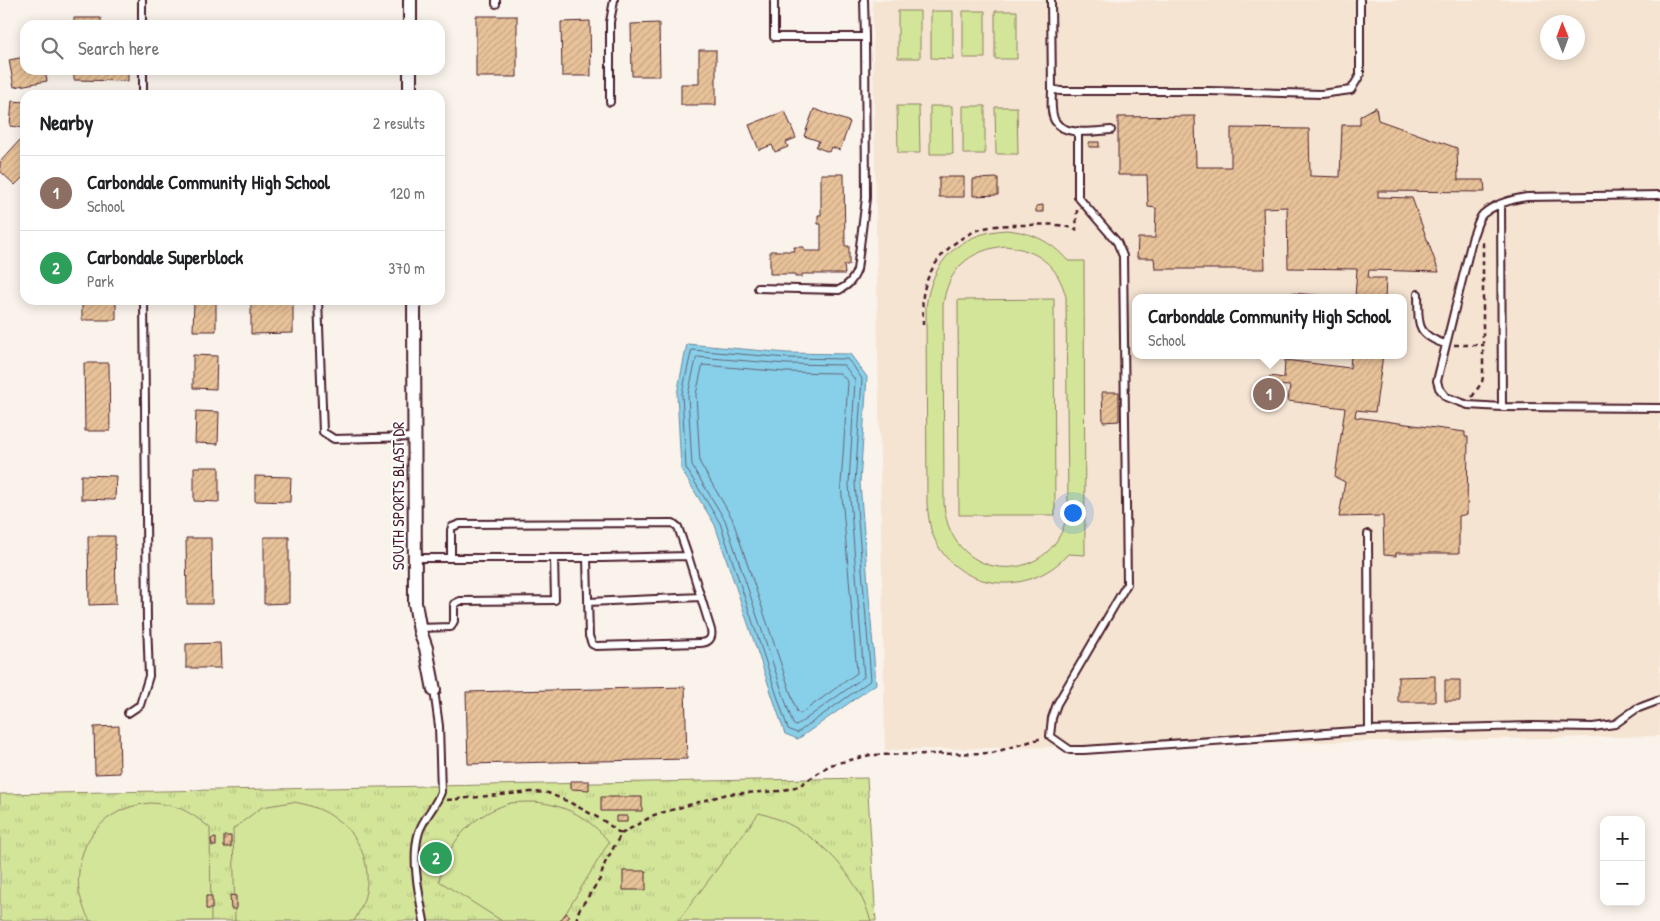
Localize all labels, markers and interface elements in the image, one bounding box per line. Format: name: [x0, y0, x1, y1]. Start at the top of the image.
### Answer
north arrow: [1540, 15, 1585, 60]
search box: [20, 20, 445, 75]
icon: search: [38, 34, 66, 62]
text: Search here: [78, 35, 159, 61]
text: Nearby: [40, 108, 93, 137]
text: 2 results: [373, 112, 425, 134]
text: Carbondale Community High School: [87, 169, 330, 195]
text: 1: [53, 182, 59, 204]
text: 120 m: [390, 182, 425, 204]
text: School: [87, 195, 124, 217]
text: Carbondale Superblock: [87, 244, 243, 270]
text: 2: [52, 257, 60, 279]
text: 370 m: [388, 257, 425, 279]
text: Park: [87, 270, 114, 292]
popup: [1132, 294, 1407, 359]
text: Carbondale Community High School: [1148, 303, 1391, 329]
text: School: [1148, 329, 1186, 351]
pin: 1: [1253, 375, 1285, 413]
street label: SOUTH SPORTS BLAST DR: [387, 422, 409, 570]
your location: [1060, 500, 1086, 526]
map controls: [1600, 816, 1645, 906]
button: +: [1600, 816, 1645, 861]
pin: 2: [420, 839, 452, 877]
button: −: [1600, 861, 1645, 906]

